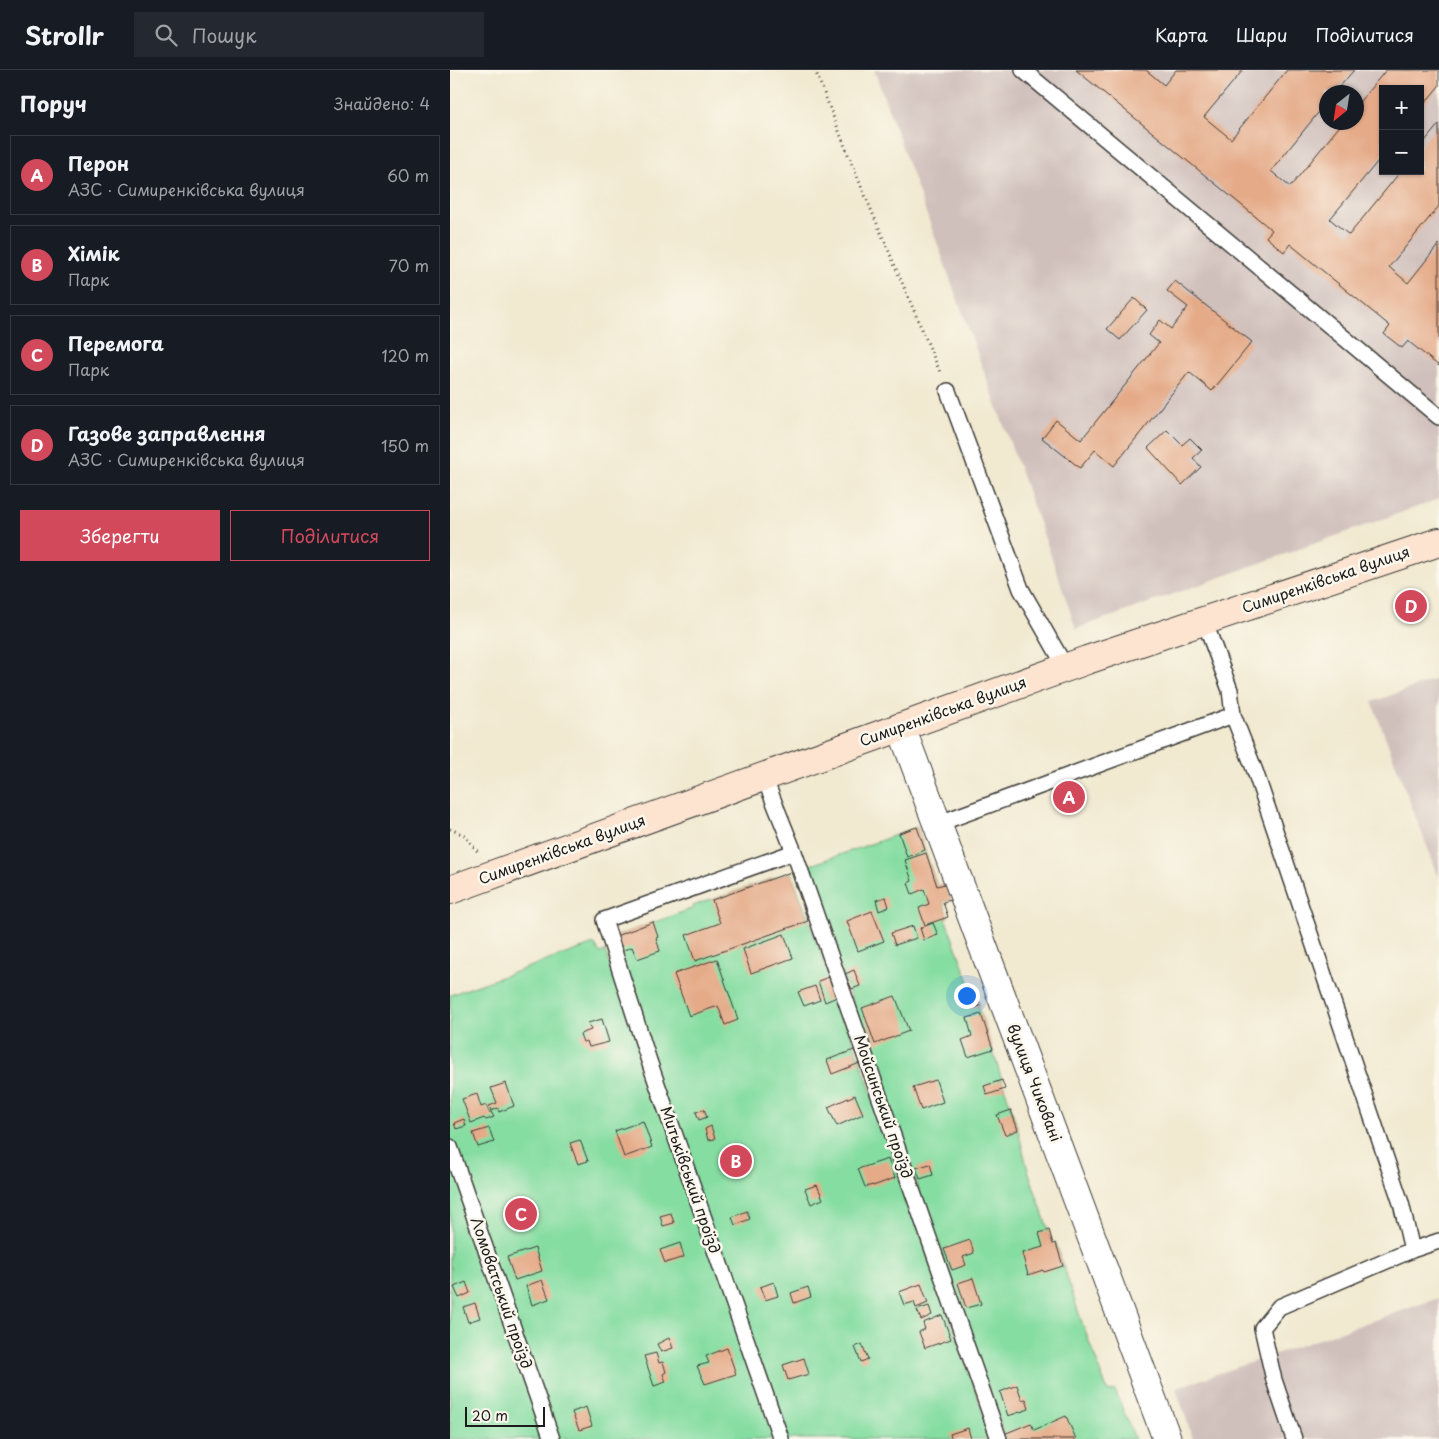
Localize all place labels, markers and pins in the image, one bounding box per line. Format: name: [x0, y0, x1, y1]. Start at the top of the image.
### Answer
pin: D: [1395, 587, 1427, 625]
pin: A: [1053, 778, 1085, 816]
pin: B: [720, 1142, 752, 1180]
pin: C: [505, 1195, 537, 1233]

